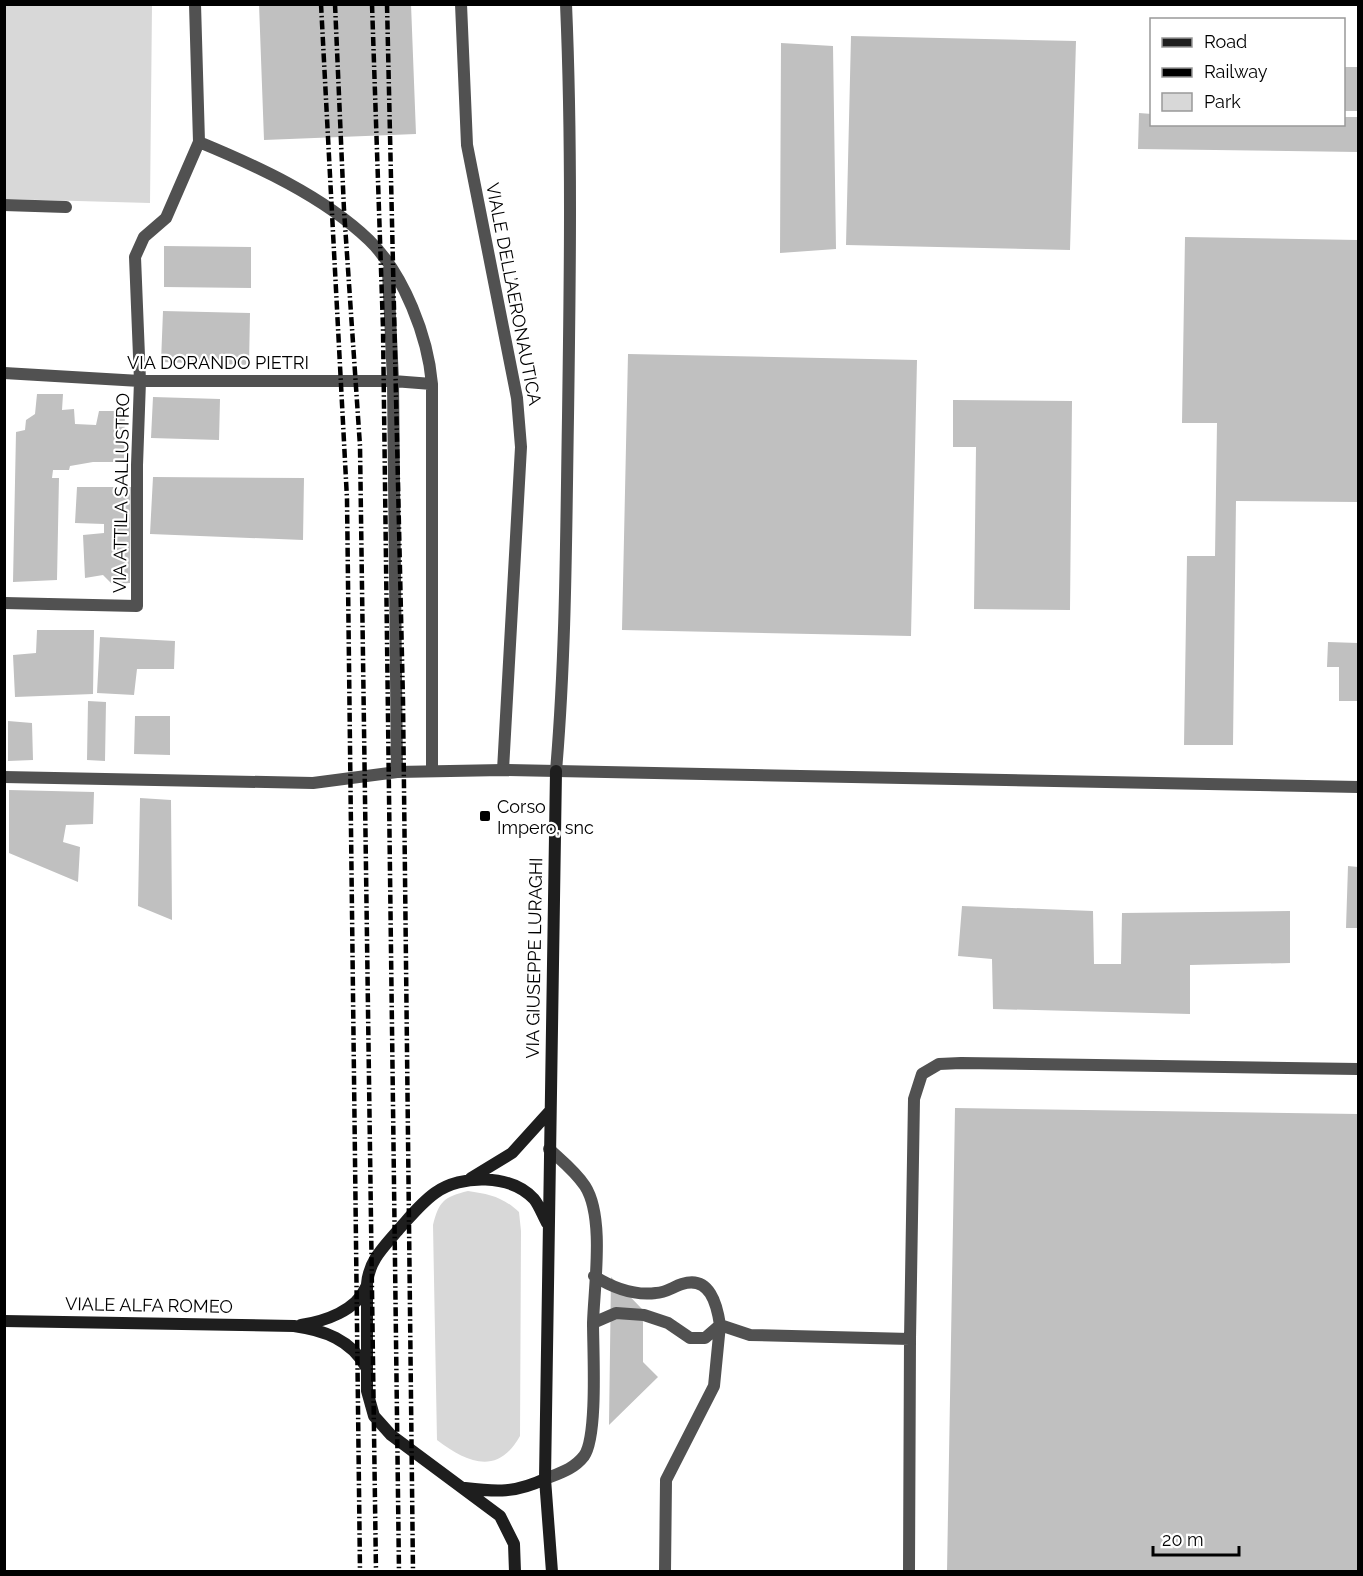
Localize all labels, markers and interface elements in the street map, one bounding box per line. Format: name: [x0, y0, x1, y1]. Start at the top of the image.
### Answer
legend: [1150, 18, 1345, 126]
text: Road: [1204, 31, 1247, 52]
text: Railway: [1204, 61, 1268, 82]
text: Park: [1204, 91, 1241, 112]
street label: VIALE DELL’AERONAUTICA: [482, 181, 546, 407]
street label: VIA DORANDO PIETRI: [127, 352, 309, 373]
street label: VIA ATTILA SALLUSTRO: [109, 393, 133, 593]
place label: Corso Impero, snc: [497, 796, 594, 838]
marker: Corso Impero, snc: [478, 809, 492, 823]
street label: VIA GIUSEPPE LURAGHI: [522, 857, 546, 1059]
street label: VIALE ALFA ROMEO: [65, 1293, 233, 1317]
scale bar: [1153, 1519, 1238, 1557]
text: 20 m: [1162, 1529, 1204, 1550]

